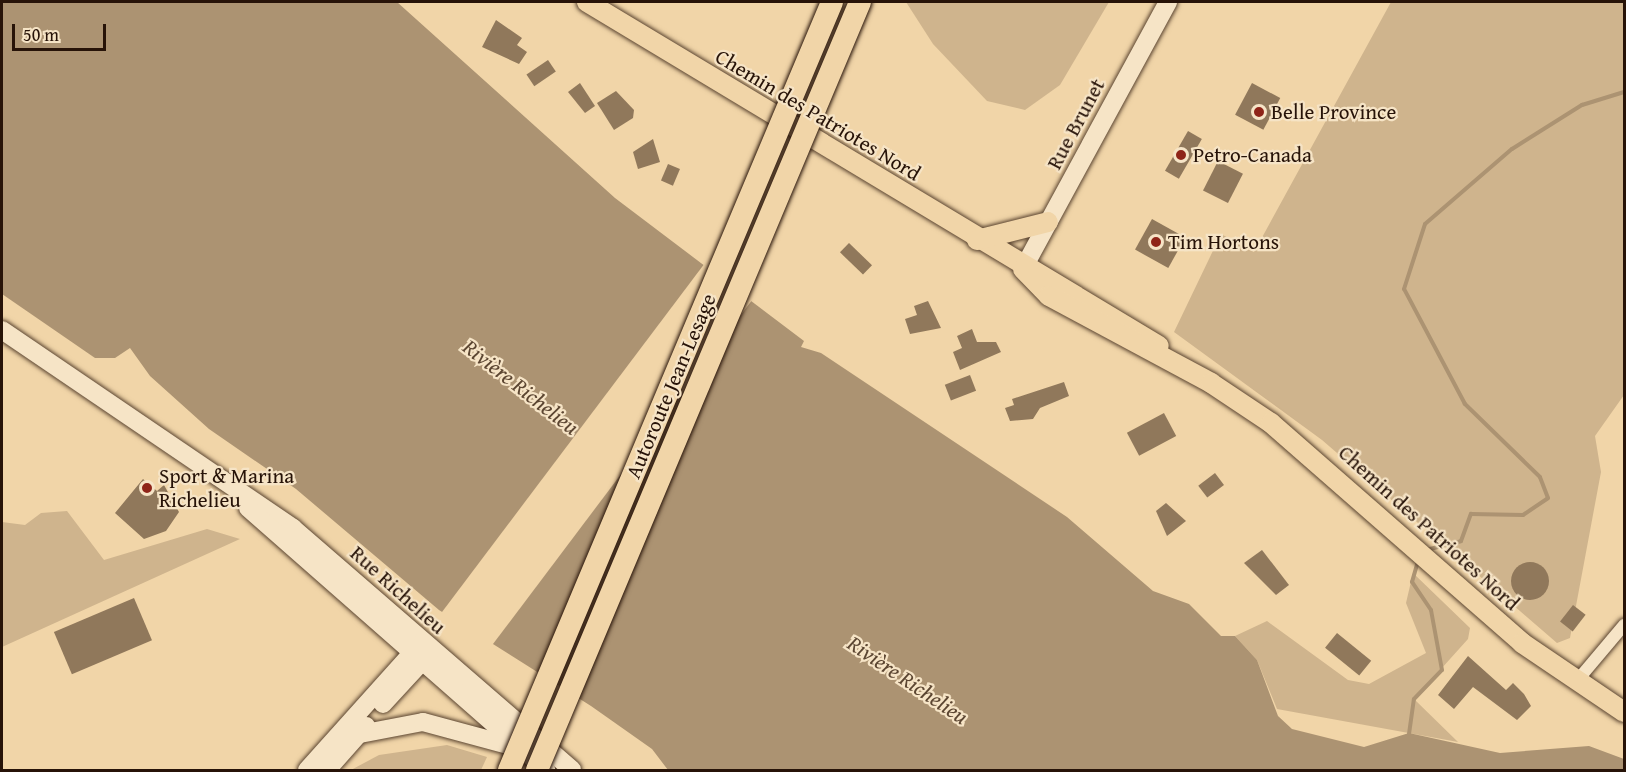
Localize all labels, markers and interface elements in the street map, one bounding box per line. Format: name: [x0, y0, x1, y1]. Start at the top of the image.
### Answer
scale bar: [15, 12, 110, 50]
text: 50 m: [23, 21, 59, 48]
street label: Chemin des Patriotes Nord: [711, 44, 925, 186]
street label: Rue Brunet: [1042, 74, 1110, 174]
place label: Belle Province: [1271, 99, 1396, 125]
marker: Belle Province: [1252, 105, 1266, 119]
place label: Petro-Canada: [1193, 142, 1312, 168]
marker: Petro-Canada: [1174, 148, 1188, 162]
place label: Tim Hortons: [1168, 229, 1279, 255]
marker: Tim Hortons: [1149, 235, 1163, 249]
street label: Autoroute Jean-Lesage: [621, 290, 721, 482]
water label: Rivière Richelieu: [458, 333, 584, 441]
street label: Chemin des Patriotes Nord: [1333, 440, 1525, 616]
place label: Sport & Marina Richelieu: [159, 463, 294, 513]
marker: Sport & Marina Richelieu: [140, 481, 154, 495]
street label: Rue Richelieu: [345, 541, 451, 639]
water label: Rivière Richelieu: [843, 630, 973, 730]

